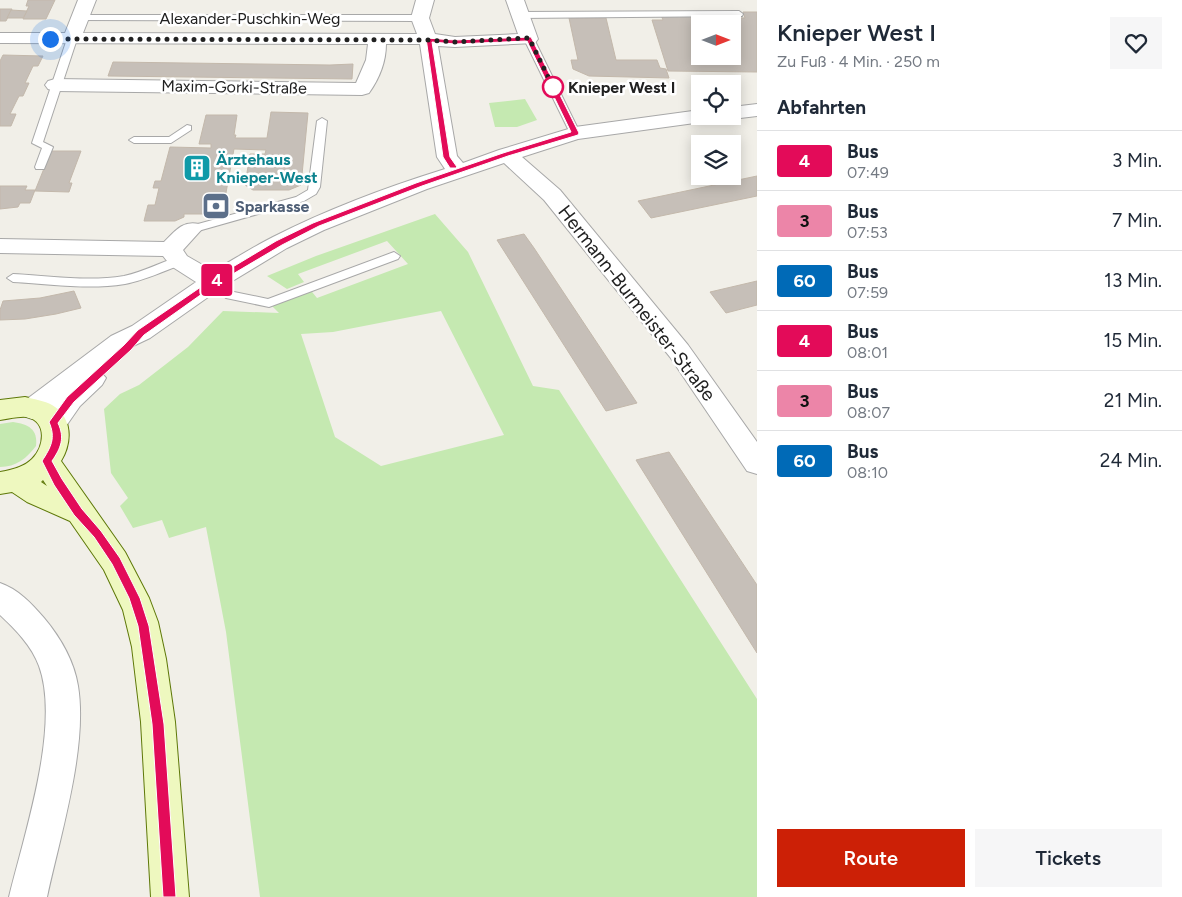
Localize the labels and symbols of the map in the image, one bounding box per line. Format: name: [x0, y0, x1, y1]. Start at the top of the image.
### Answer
street label: Alexander-Puschkin-Weg: [160, 9, 340, 28]
north arrow: [691, 15, 741, 65]
your location: [38, 27, 63, 52]
street label: Maxim-Gorki-Straße: [161, 76, 307, 98]
marker: Knieper West I: [542, 76, 564, 98]
place label: Knieper West I: [568, 78, 675, 97]
place label: Ärztehaus Knieper-West: [216, 150, 318, 187]
building icon: Ärztehaus Knieper-West: [182, 153, 212, 183]
bank icon: Sparkasse: [201, 191, 231, 221]
place label: Sparkasse: [235, 197, 310, 216]
street label: Hermann-Burmeister-Straße: [553, 200, 721, 406]
line badge: 4: [201, 264, 233, 296]

